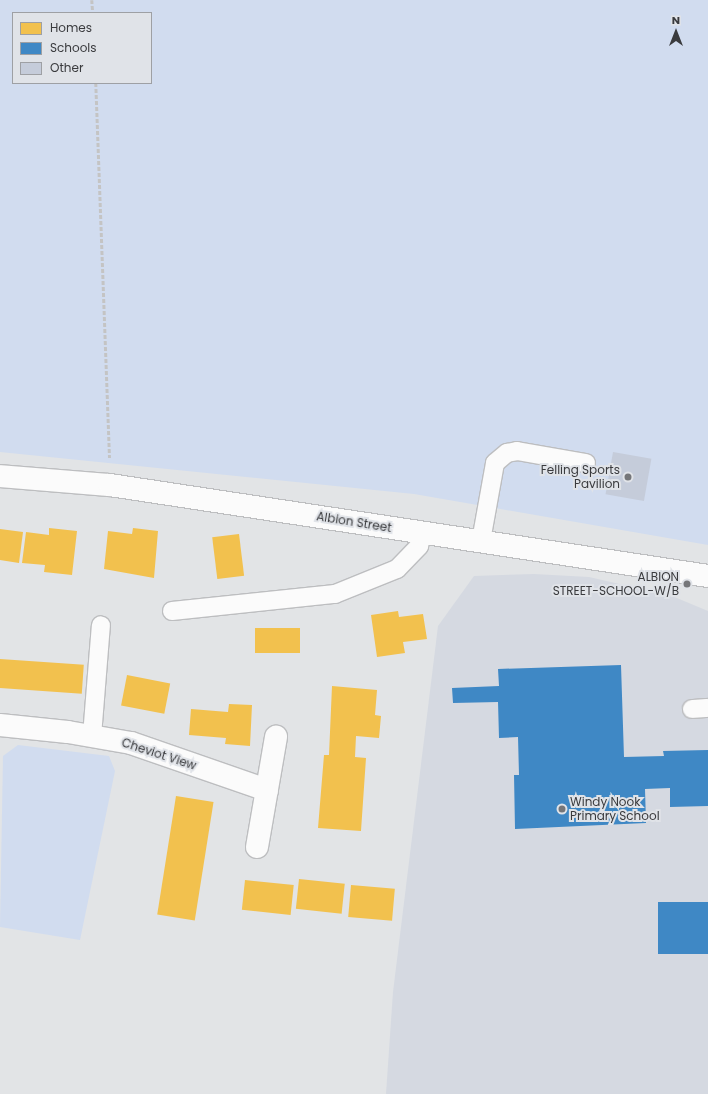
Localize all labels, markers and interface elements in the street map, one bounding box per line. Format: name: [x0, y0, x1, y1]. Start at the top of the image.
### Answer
legend: [12, 12, 152, 84]
north arrow: [656, 12, 696, 52]
text: N: [672, 12, 680, 28]
text: Homes: [50, 19, 92, 36]
text: Schools: [50, 39, 97, 56]
text: Other: [50, 59, 83, 76]
place label: Felling Sports Pavilion: [541, 463, 620, 491]
marker: Felling Sports Pavilion: [623, 472, 633, 482]
street label: Albion Street: [315, 509, 393, 535]
place label: ALBION STREET-SCHOOL-W/B: [553, 570, 679, 598]
marker: ALBION STREET-SCHOOL-W/B: [682, 579, 692, 589]
street label: Cheviot View: [120, 735, 198, 773]
place label: Windy Nook Primary School: [570, 795, 660, 823]
marker: Windy Nook Primary School: [557, 804, 567, 814]

